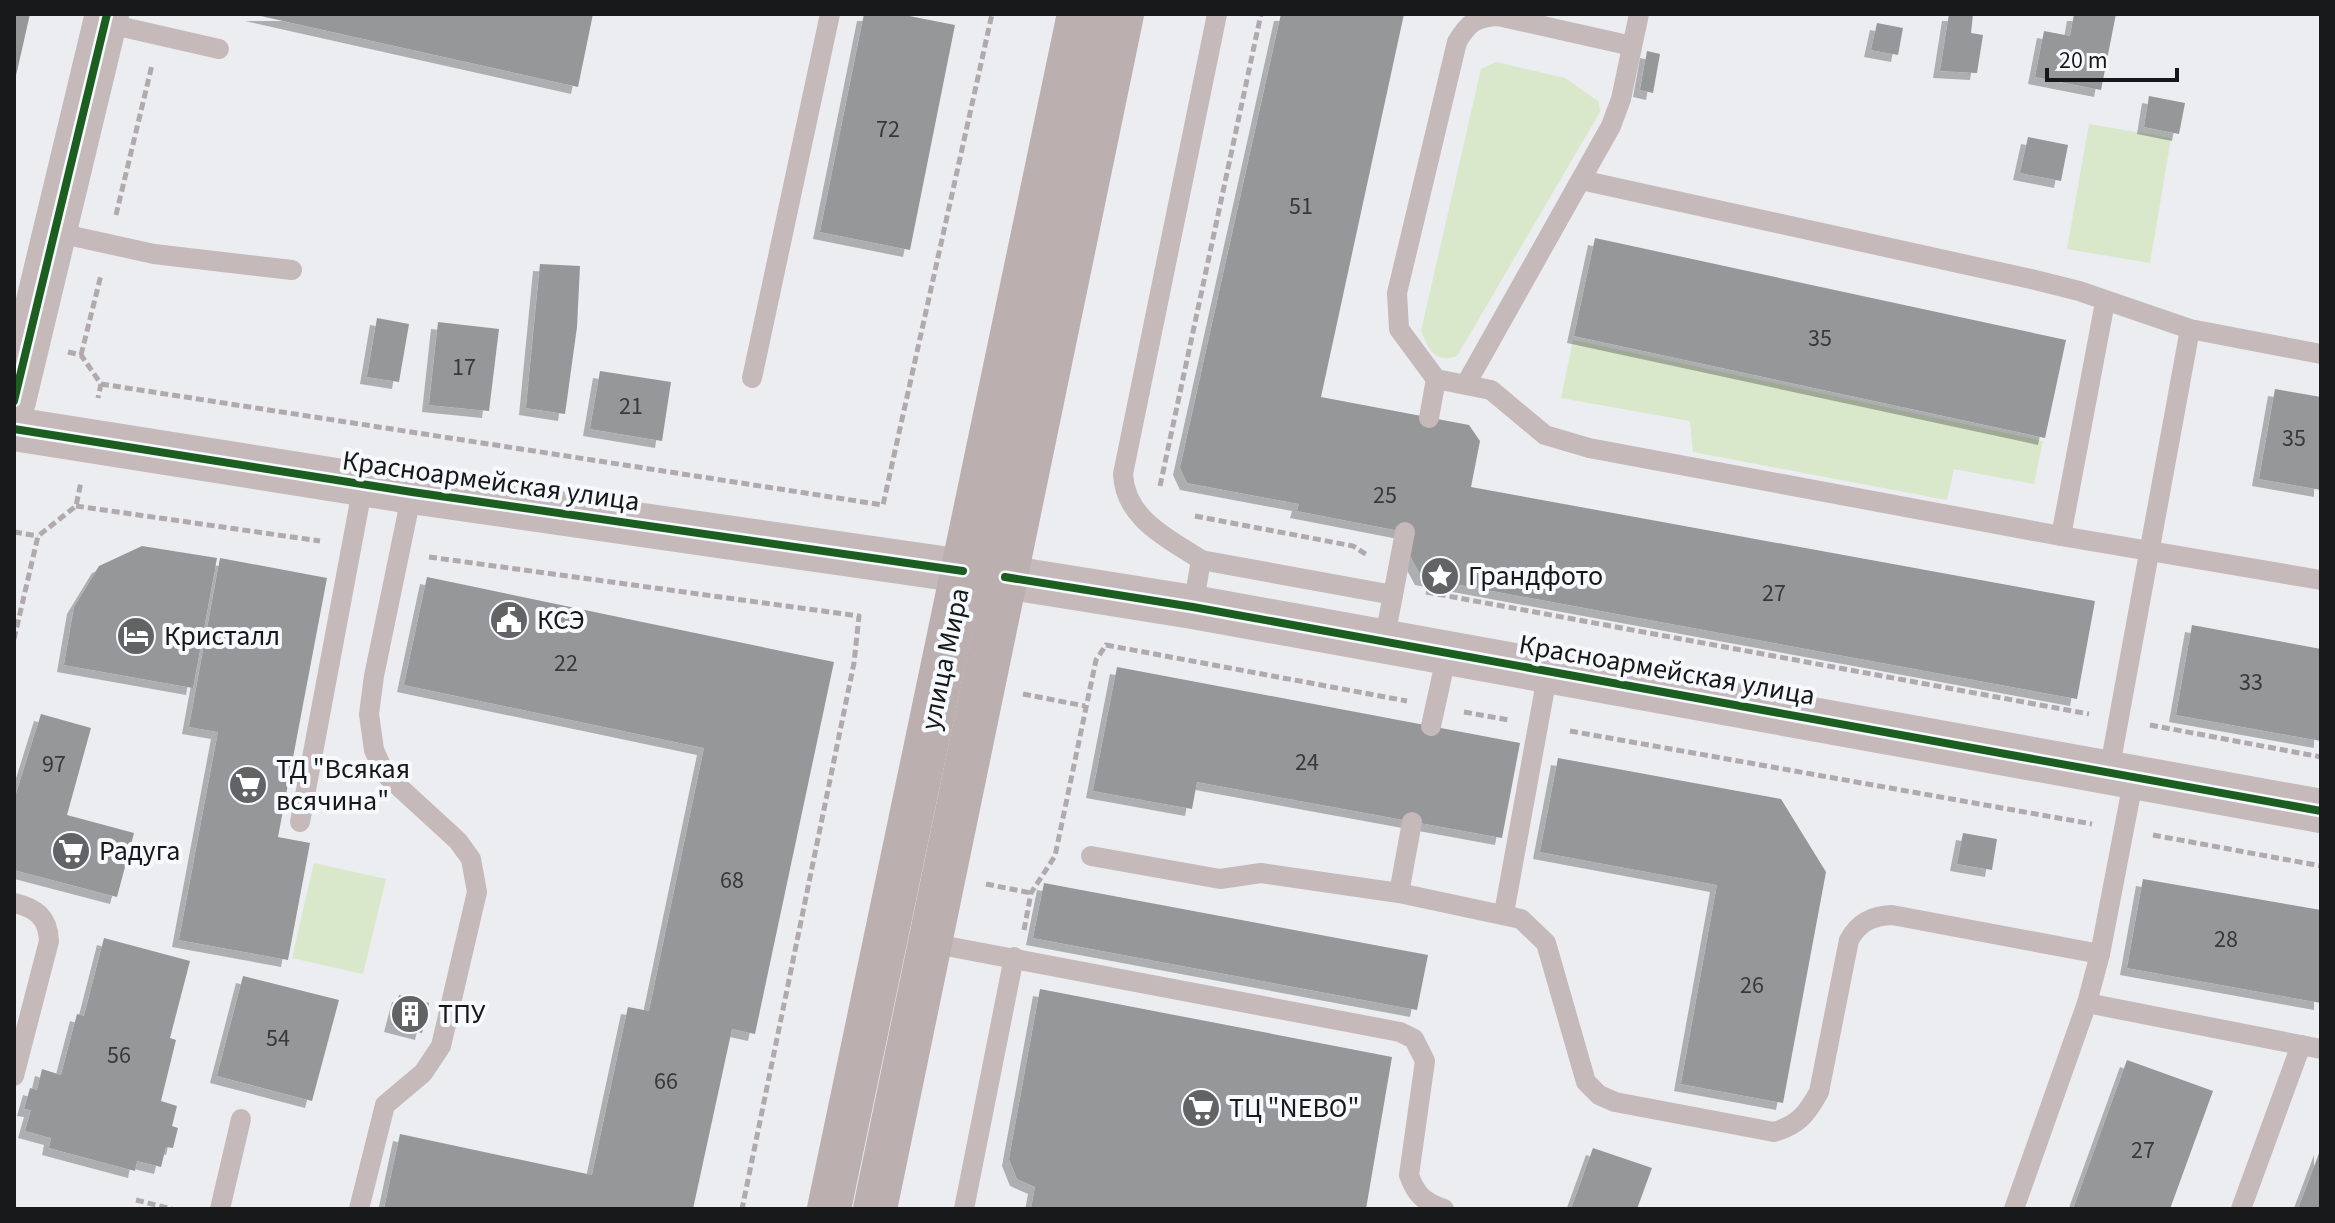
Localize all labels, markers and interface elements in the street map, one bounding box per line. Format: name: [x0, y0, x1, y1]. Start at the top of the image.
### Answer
scale bar: [2047, 32, 2177, 82]
text: 20 m: [2059, 43, 2108, 78]
house number: 72: [876, 112, 900, 147]
house number: 51: [1289, 189, 1313, 224]
house number: 35: [1808, 321, 1832, 356]
house number: 17: [452, 350, 476, 385]
house number: 21: [619, 389, 643, 424]
house number: 35: [2282, 421, 2306, 456]
street label: Красноармейская улица: [340, 440, 642, 522]
house number: 25: [1373, 478, 1397, 513]
place icon: Грандфото: [1419, 555, 1461, 597]
place label: Грандфото: [1468, 556, 1603, 596]
house number: 27: [1762, 576, 1786, 611]
street label: улица Мира: [910, 584, 980, 734]
public building icon: КСЭ: [488, 599, 530, 641]
place label: КСЭ: [537, 600, 585, 640]
hotel icon: Кристалл: [115, 615, 157, 657]
place label: Кристалл: [164, 616, 280, 656]
street label: Красноармейская улица: [1516, 624, 1818, 716]
house number: 22: [554, 646, 578, 681]
house number: 33: [2239, 665, 2263, 700]
house number: 24: [1295, 745, 1319, 780]
house number: 97: [42, 747, 66, 782]
place label: ТД "Всякая всячина": [276, 749, 410, 821]
supermarket icon: ТД "Всякая всячина": [227, 764, 269, 806]
supermarket icon: Радуга: [50, 830, 92, 872]
place label: Радуга: [99, 831, 180, 871]
house number: 68: [720, 863, 744, 898]
house number: 28: [2214, 922, 2238, 957]
house number: 26: [1740, 968, 1764, 1003]
building icon: ТПУ: [389, 993, 431, 1035]
place label: ТПУ: [438, 994, 486, 1034]
house number: 54: [266, 1021, 290, 1056]
house number: 56: [107, 1038, 131, 1073]
house number: 66: [654, 1064, 678, 1099]
supermarket icon: ТЦ "NEBO": [1180, 1087, 1222, 1129]
place label: ТЦ "NEBO": [1229, 1088, 1359, 1128]
house number: 27: [2131, 1133, 2155, 1168]

